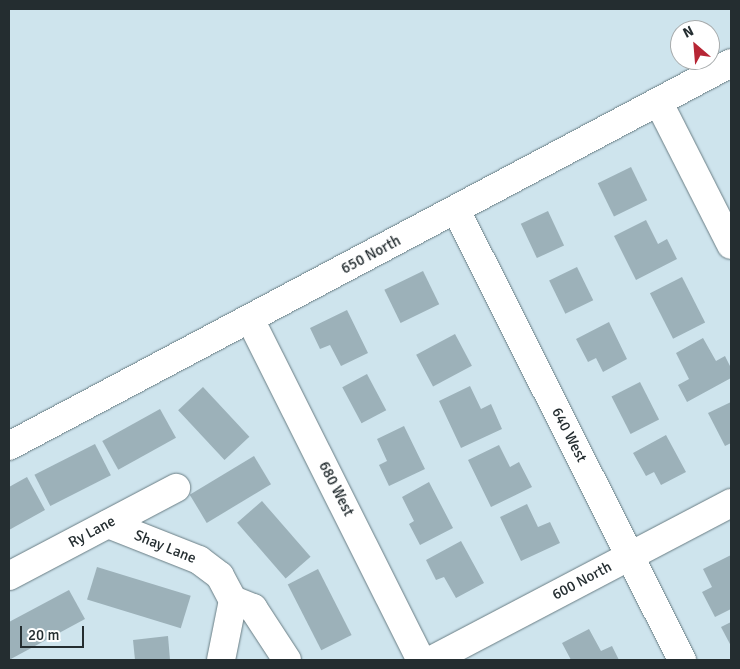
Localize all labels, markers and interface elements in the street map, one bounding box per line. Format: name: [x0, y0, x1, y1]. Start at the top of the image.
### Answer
north arrow: [670, 20, 720, 70]
text: N: [680, 22, 697, 42]
street label: 650 North: [338, 232, 404, 278]
street label: 640 West: [548, 405, 590, 465]
street label: 680 West: [315, 459, 357, 519]
street label: Ry Lane: [66, 512, 118, 552]
street label: Shay Lane: [131, 526, 199, 568]
street label: 600 North: [549, 558, 615, 604]
scale bar: [22, 616, 86, 648]
text: 20 m: [28, 626, 59, 644]

